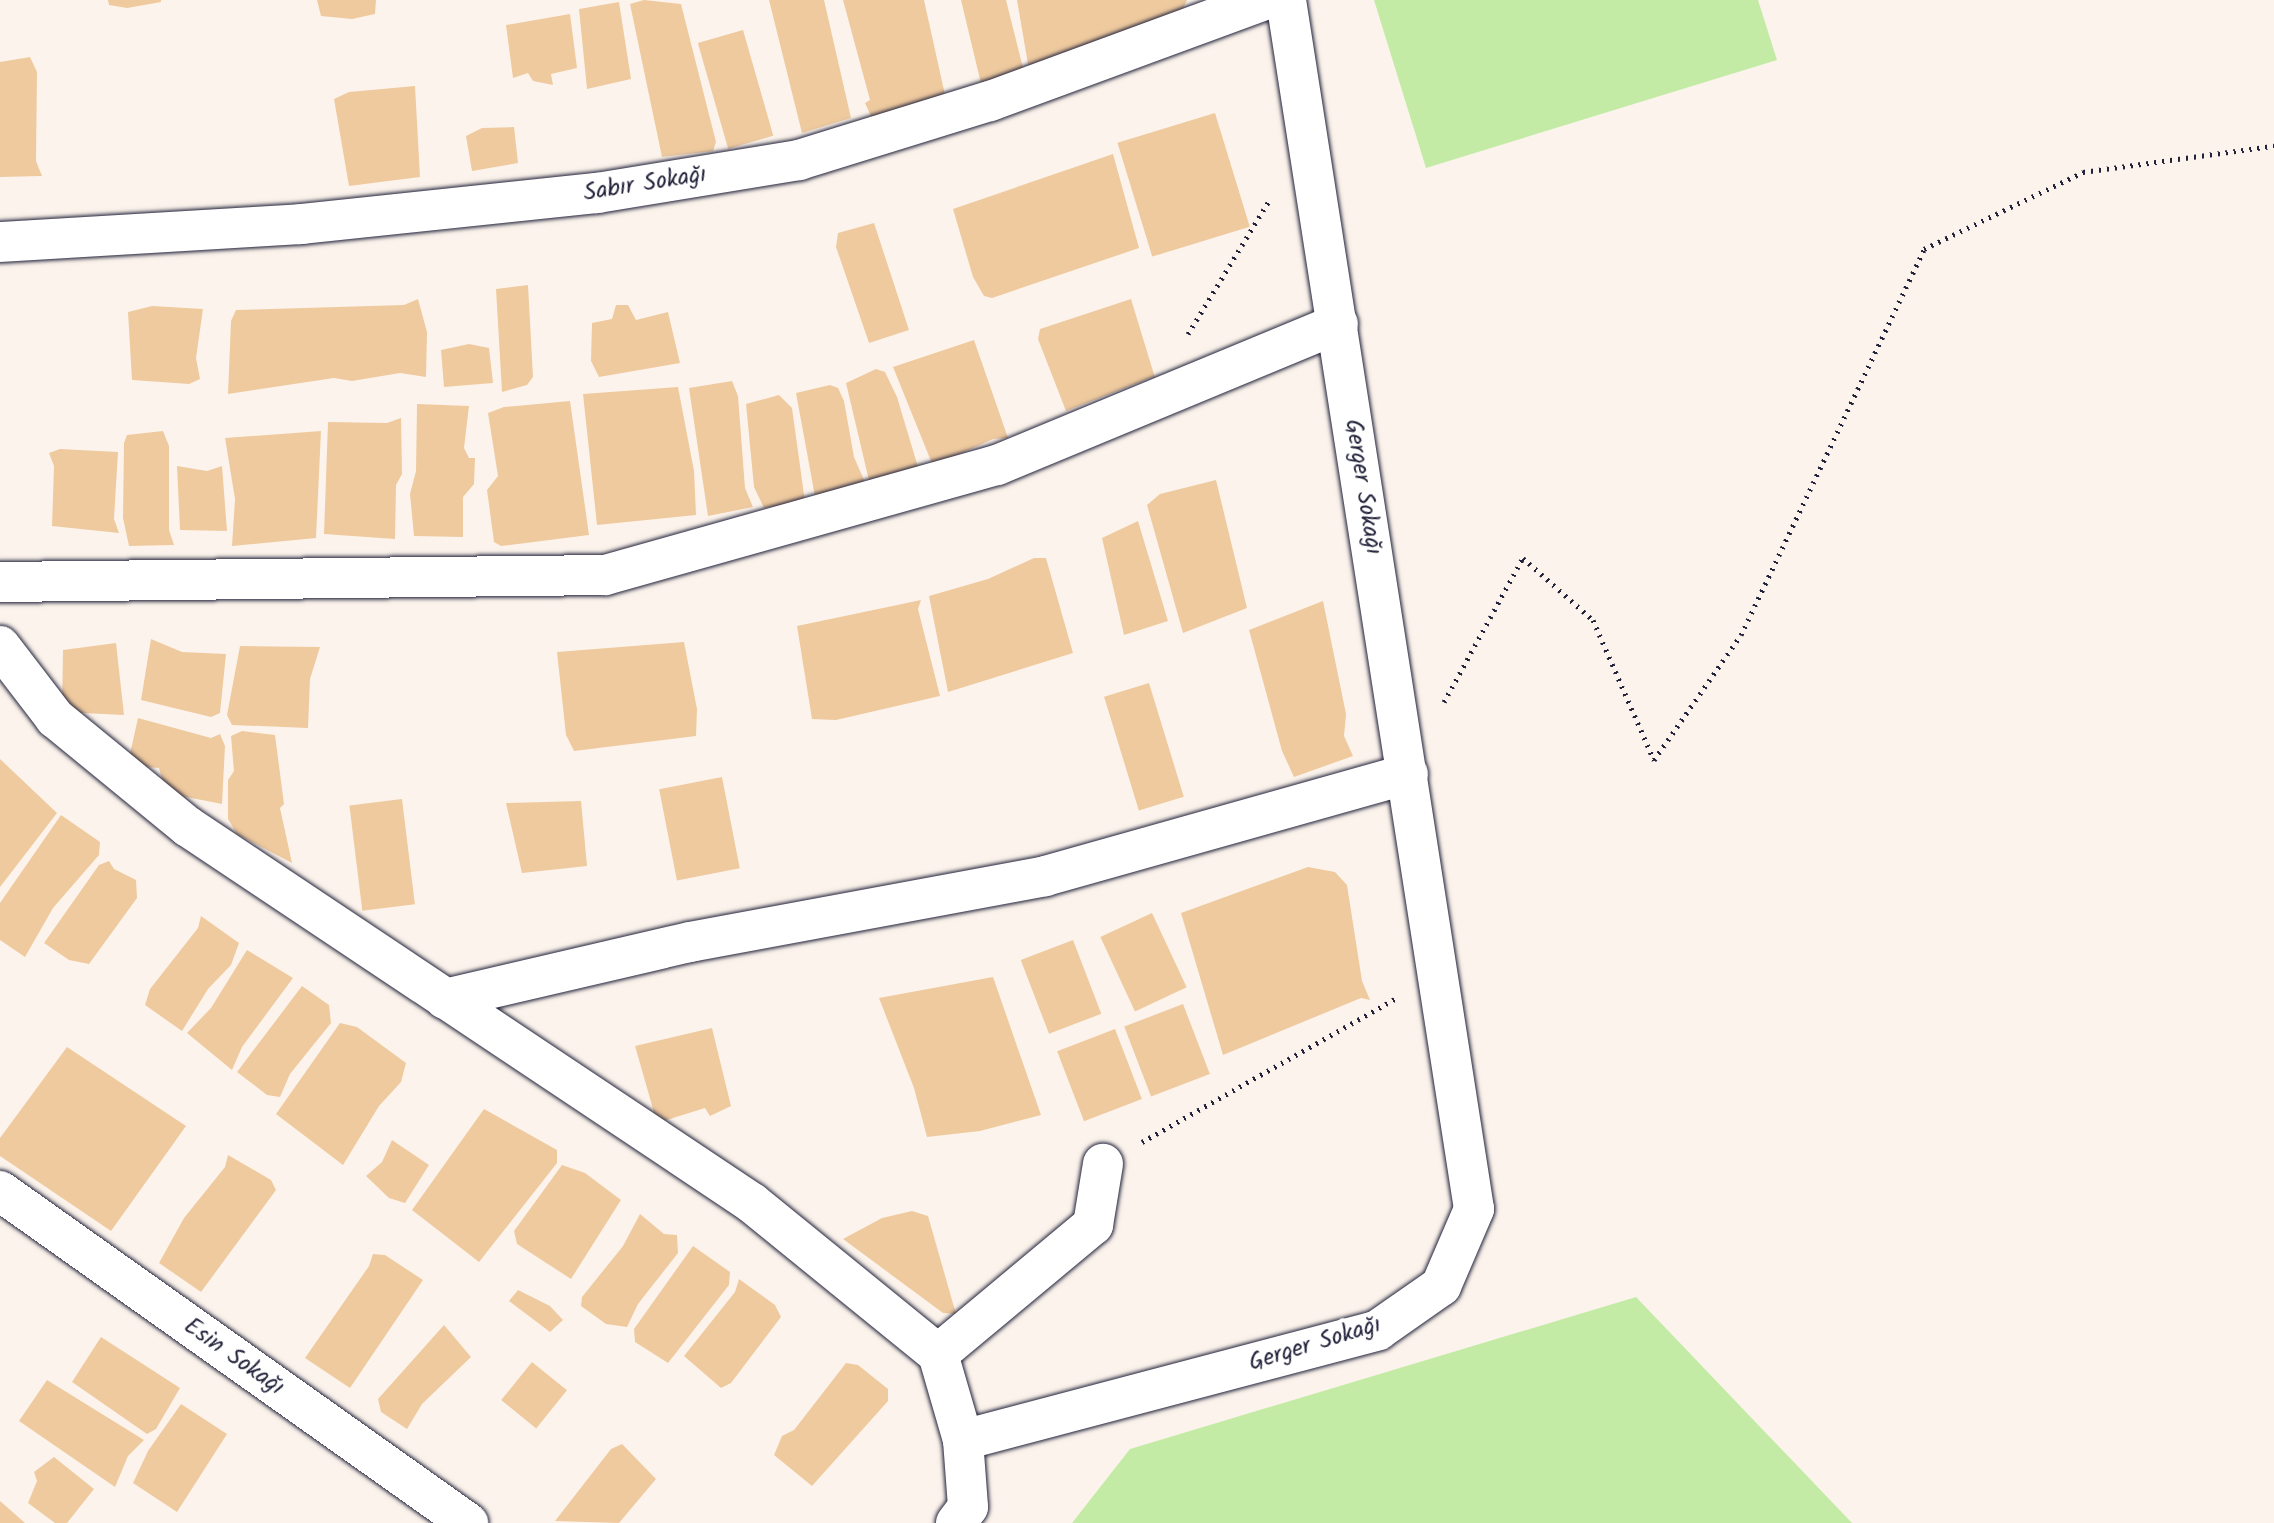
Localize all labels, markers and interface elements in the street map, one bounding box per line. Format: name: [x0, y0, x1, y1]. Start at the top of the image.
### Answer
street label: Sabır Sokağı: [581, 160, 709, 208]
street label: Gerger Sokağı: [1338, 417, 1388, 557]
street label: Gerger Sokağı: [1245, 1310, 1385, 1378]
street label: Esin Sokağı: [178, 1312, 290, 1402]

